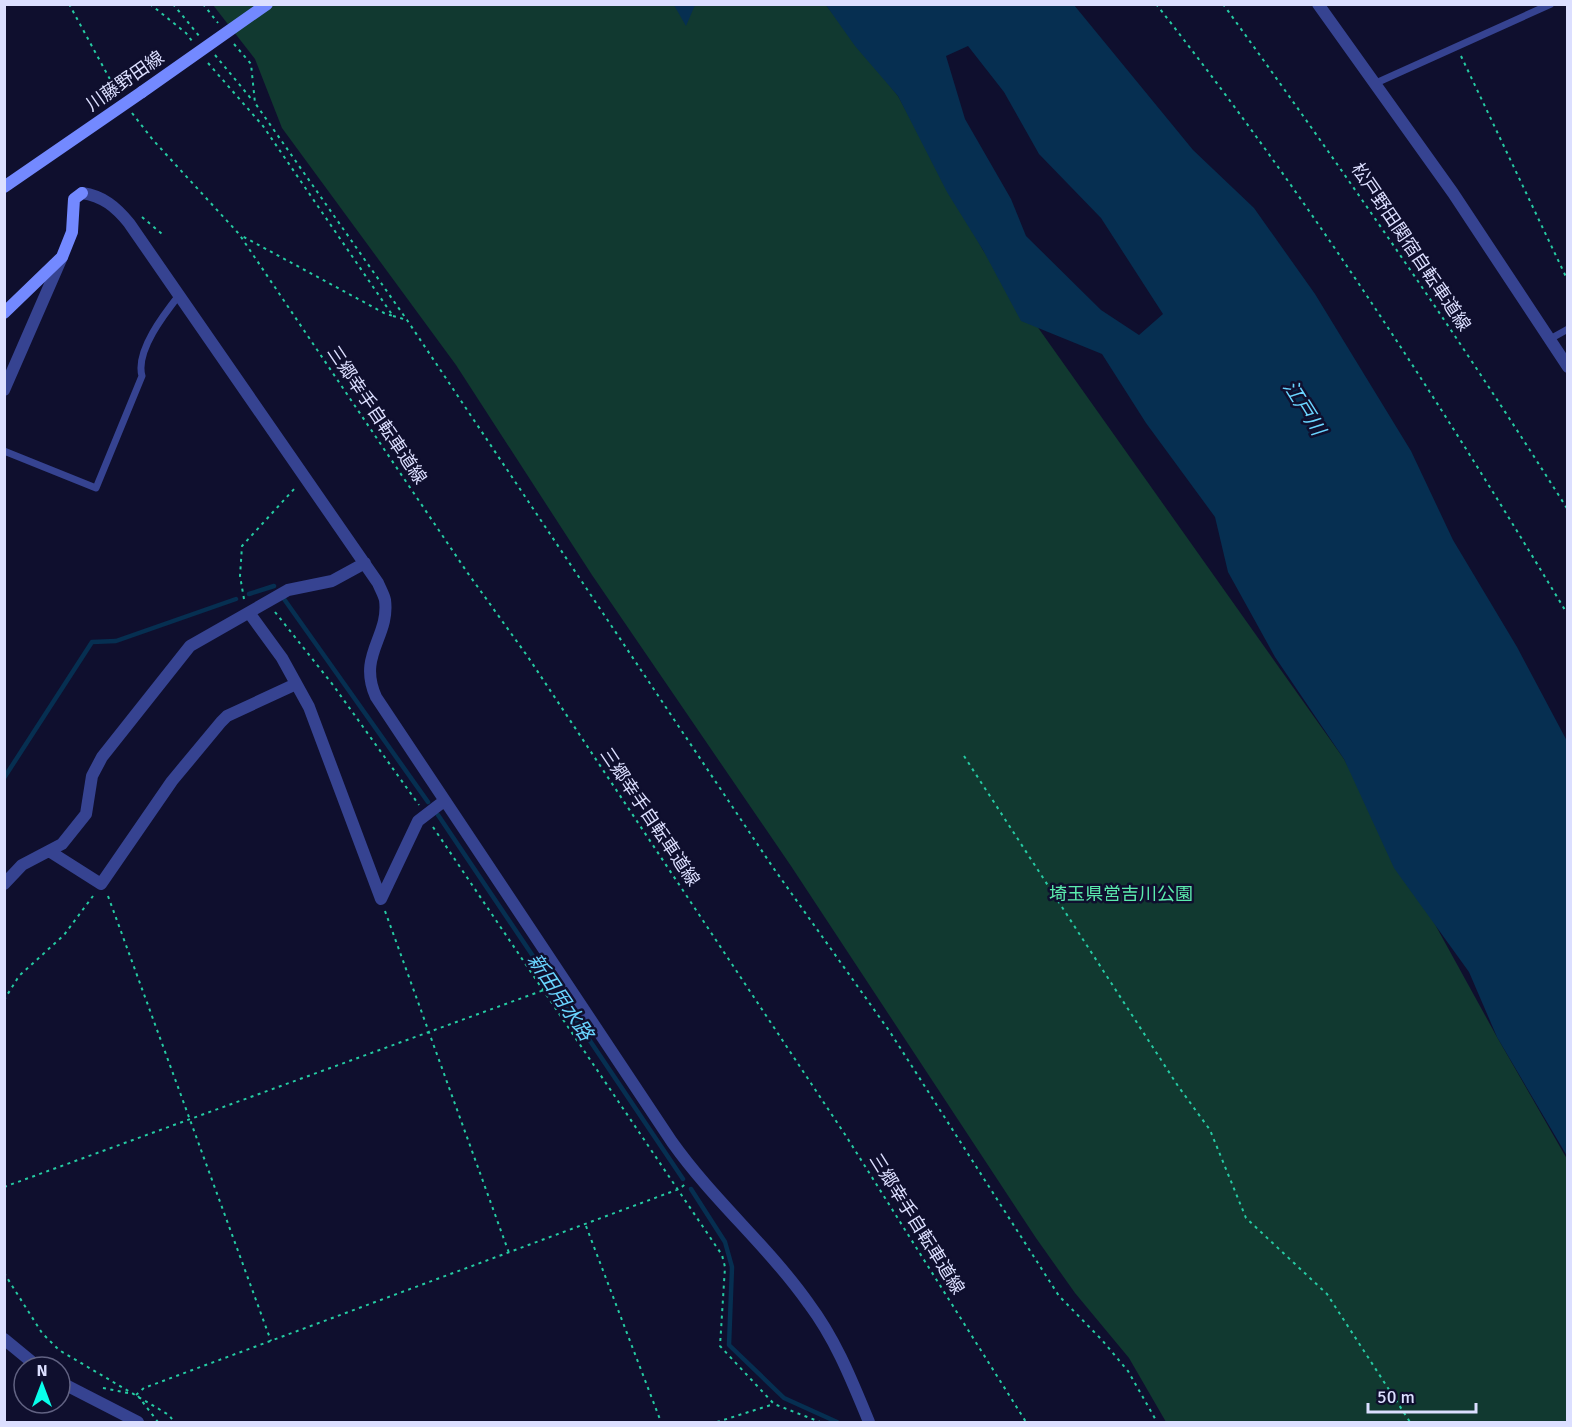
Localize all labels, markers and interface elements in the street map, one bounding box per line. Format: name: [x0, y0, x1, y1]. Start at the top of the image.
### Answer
street label: 川藤野田線: [82, 46, 168, 116]
street label: 松戸野田関宿自転車道線: [1347, 159, 1475, 335]
street label: 三郷幸手自転車道線: [323, 342, 431, 488]
water label: 江戸川: [1278, 376, 1332, 442]
street label: 三郷幸手自転車道線: [596, 744, 704, 890]
park label: 埼玉県営吉川公園: [1049, 883, 1193, 905]
water label: 新田用水路: [522, 949, 599, 1047]
street label: 三郷幸手自転車道線: [865, 1149, 969, 1299]
north arrow: [12, 1355, 72, 1415]
text: N: [36, 1361, 48, 1381]
scale bar: [1368, 1376, 1476, 1414]
text: 50 m: [1377, 1386, 1415, 1408]

